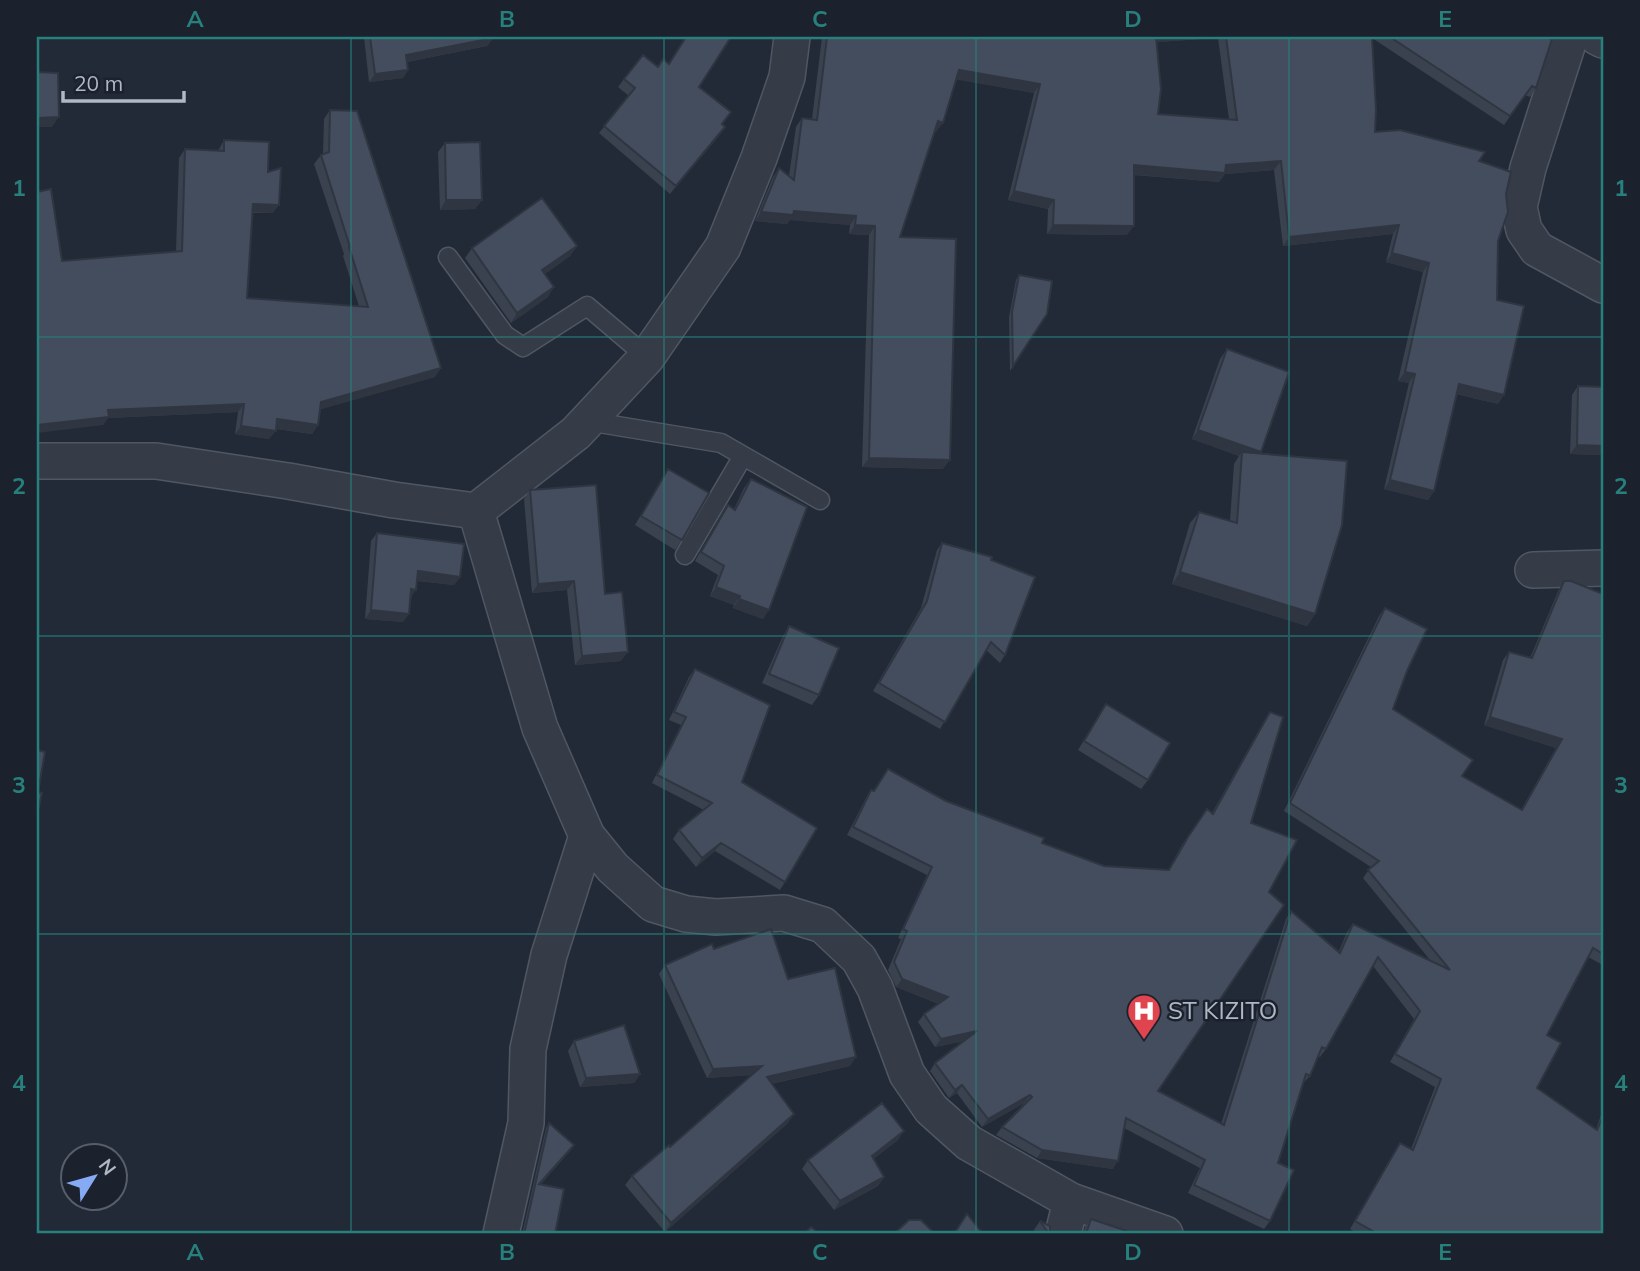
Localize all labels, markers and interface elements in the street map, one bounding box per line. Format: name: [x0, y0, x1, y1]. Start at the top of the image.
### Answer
text: A: [186, 4, 204, 33]
text: B: [499, 4, 515, 33]
text: C: [812, 4, 828, 33]
text: D: [1124, 4, 1142, 33]
text: E: [1438, 4, 1452, 33]
scale bar: [63, 60, 184, 104]
text: 20 m: [74, 70, 123, 96]
text: 1: [12, 173, 26, 202]
text: 1: [1614, 173, 1628, 202]
text: 2: [12, 471, 26, 500]
text: 2: [1614, 471, 1628, 500]
text: 3: [12, 770, 26, 799]
text: 3: [1614, 770, 1628, 799]
hospital icon: ST KIZITO: [1125, 992, 1163, 1041]
place label: ST KIZITO: [1168, 995, 1277, 1025]
text: 4: [12, 1068, 26, 1097]
text: 4: [1614, 1068, 1628, 1097]
north arrow: [60, 1142, 130, 1212]
text: N: [94, 1154, 121, 1180]
text: A: [186, 1237, 204, 1266]
text: B: [499, 1237, 515, 1266]
text: C: [812, 1237, 828, 1266]
text: D: [1124, 1237, 1142, 1266]
text: E: [1438, 1237, 1452, 1266]

